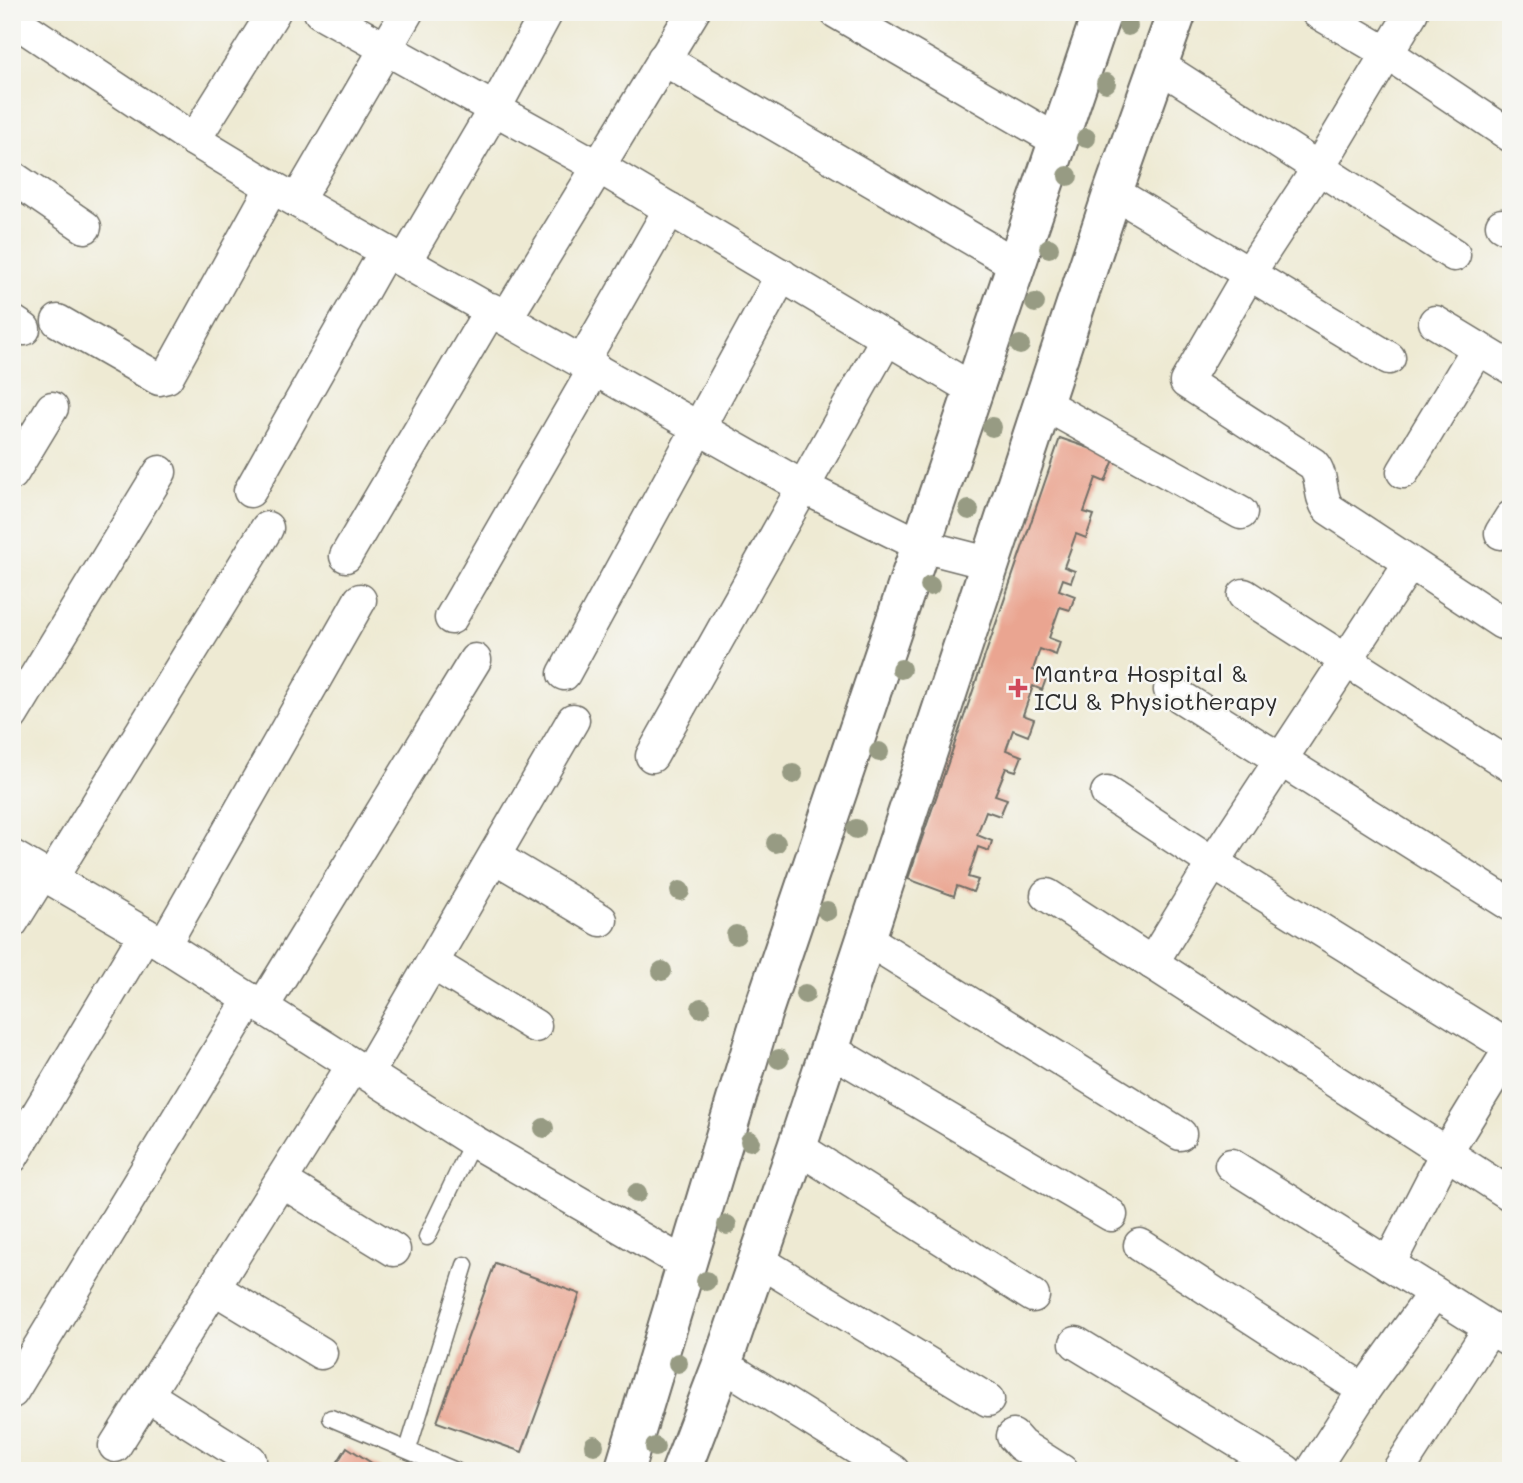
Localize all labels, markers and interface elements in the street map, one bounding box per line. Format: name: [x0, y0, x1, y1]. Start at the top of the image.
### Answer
place label: Mantra Hospital & ICU & Physiotherapy: [1034, 657, 1278, 716]
marker: Mantra Hospital & ICU & Physiotherapy: [1008, 678, 1028, 698]

